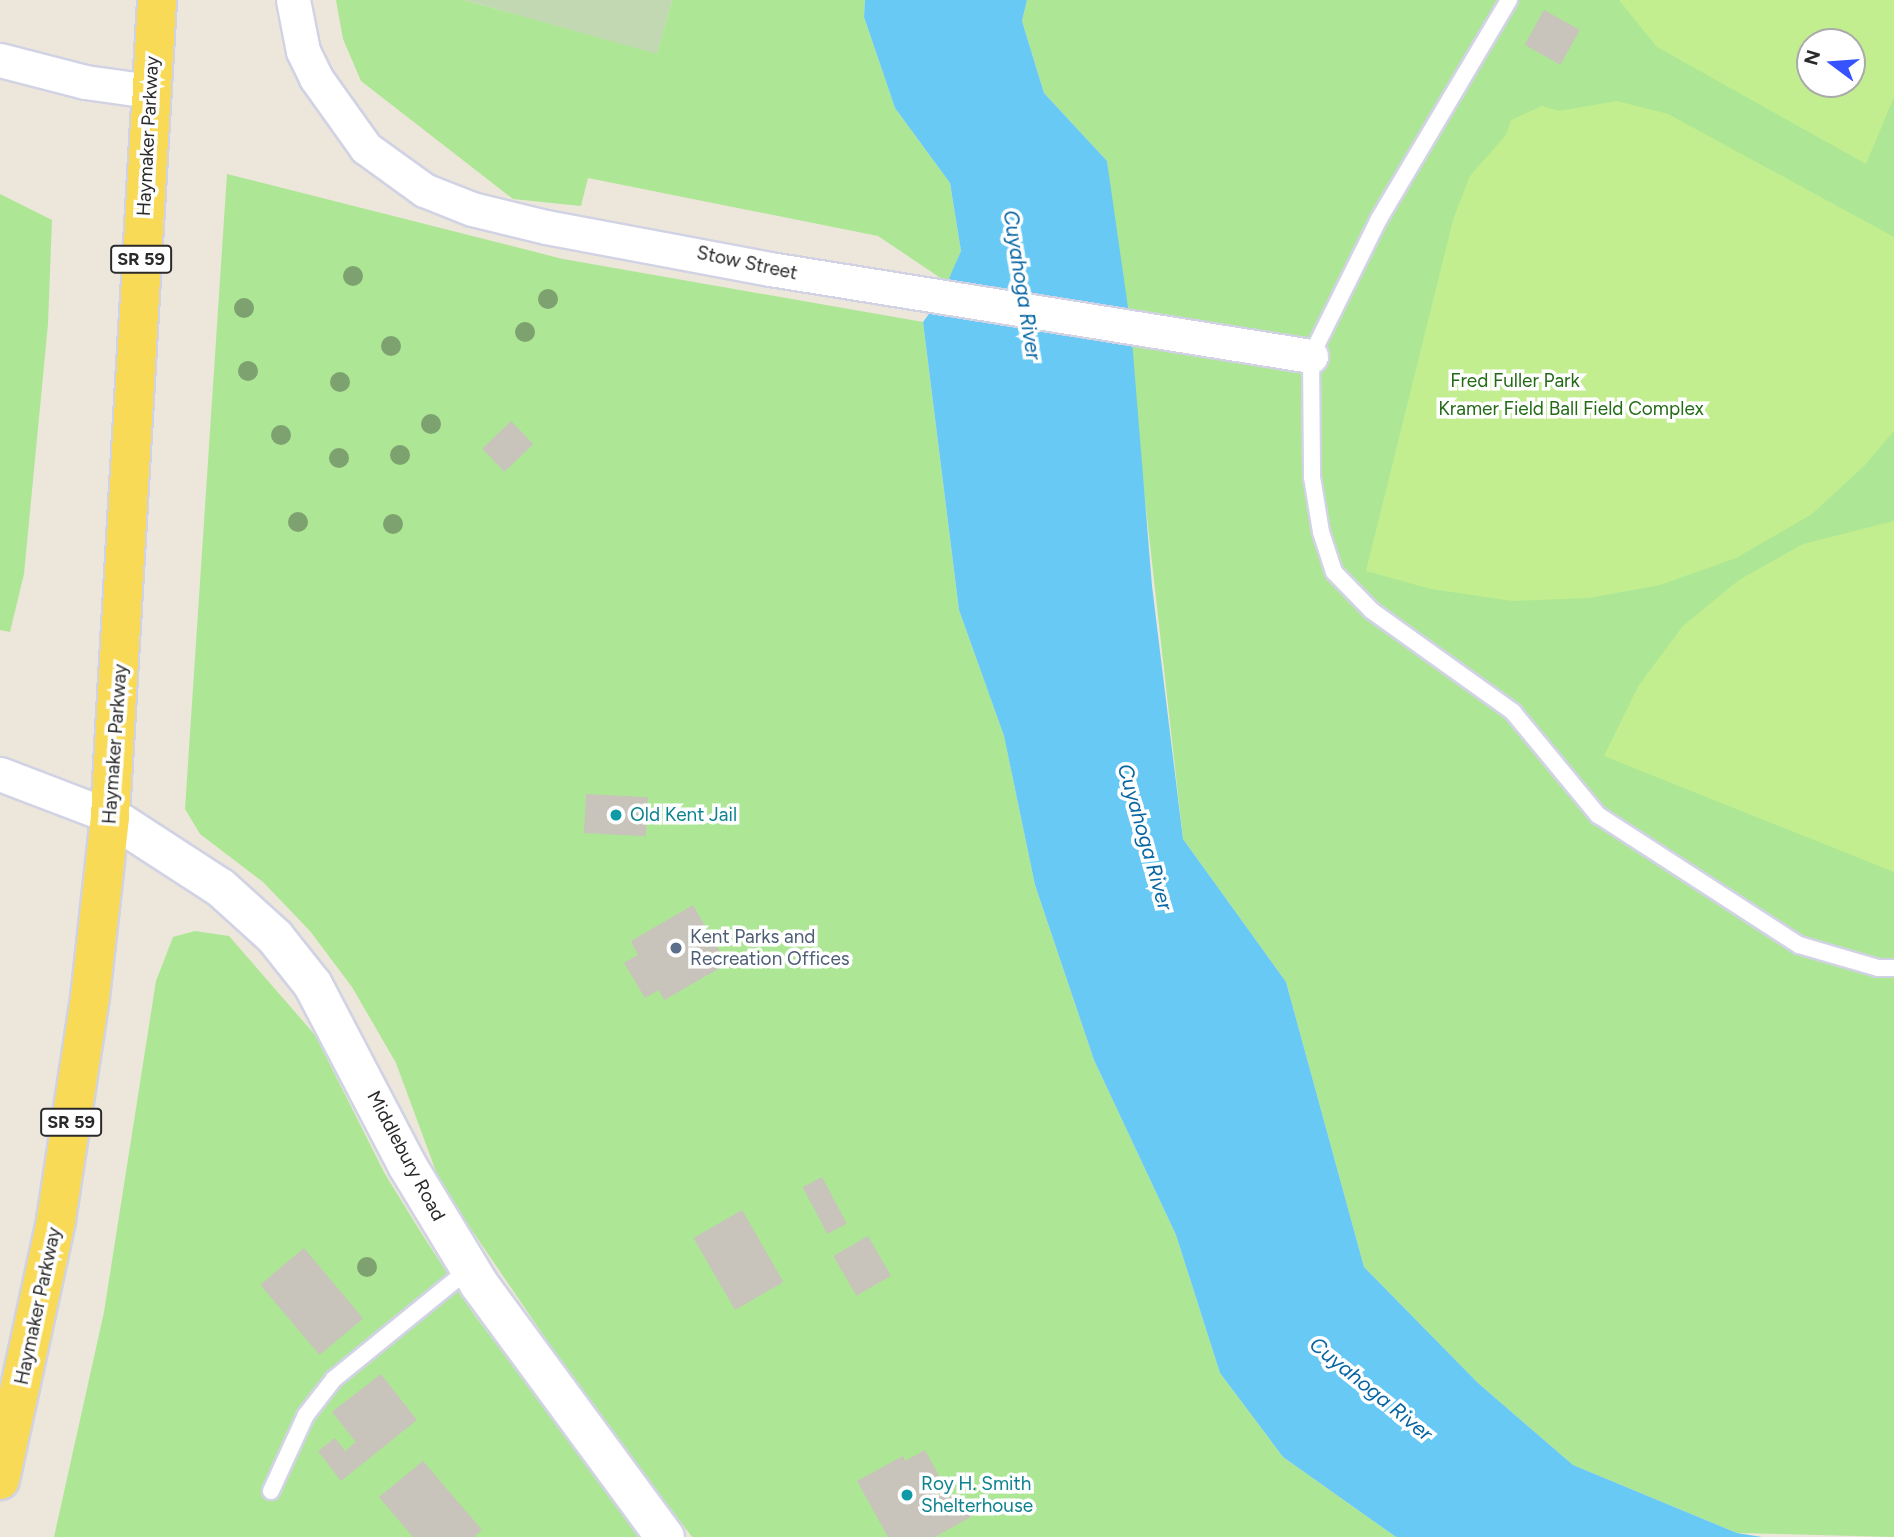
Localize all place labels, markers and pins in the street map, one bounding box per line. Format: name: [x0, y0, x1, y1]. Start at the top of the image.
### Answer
place label: Old Kent Jail: [630, 804, 737, 826]
marker: Old Kent Jail: [608, 807, 624, 823]
place label: Kent Parks and Recreation Offices: [690, 926, 850, 970]
marker: Kent Parks and Recreation Offices: [668, 940, 684, 956]
place label: Roy H. Smith Shelterhouse: [921, 1473, 1033, 1517]
marker: Roy H. Smith Shelterhouse: [899, 1487, 915, 1503]

